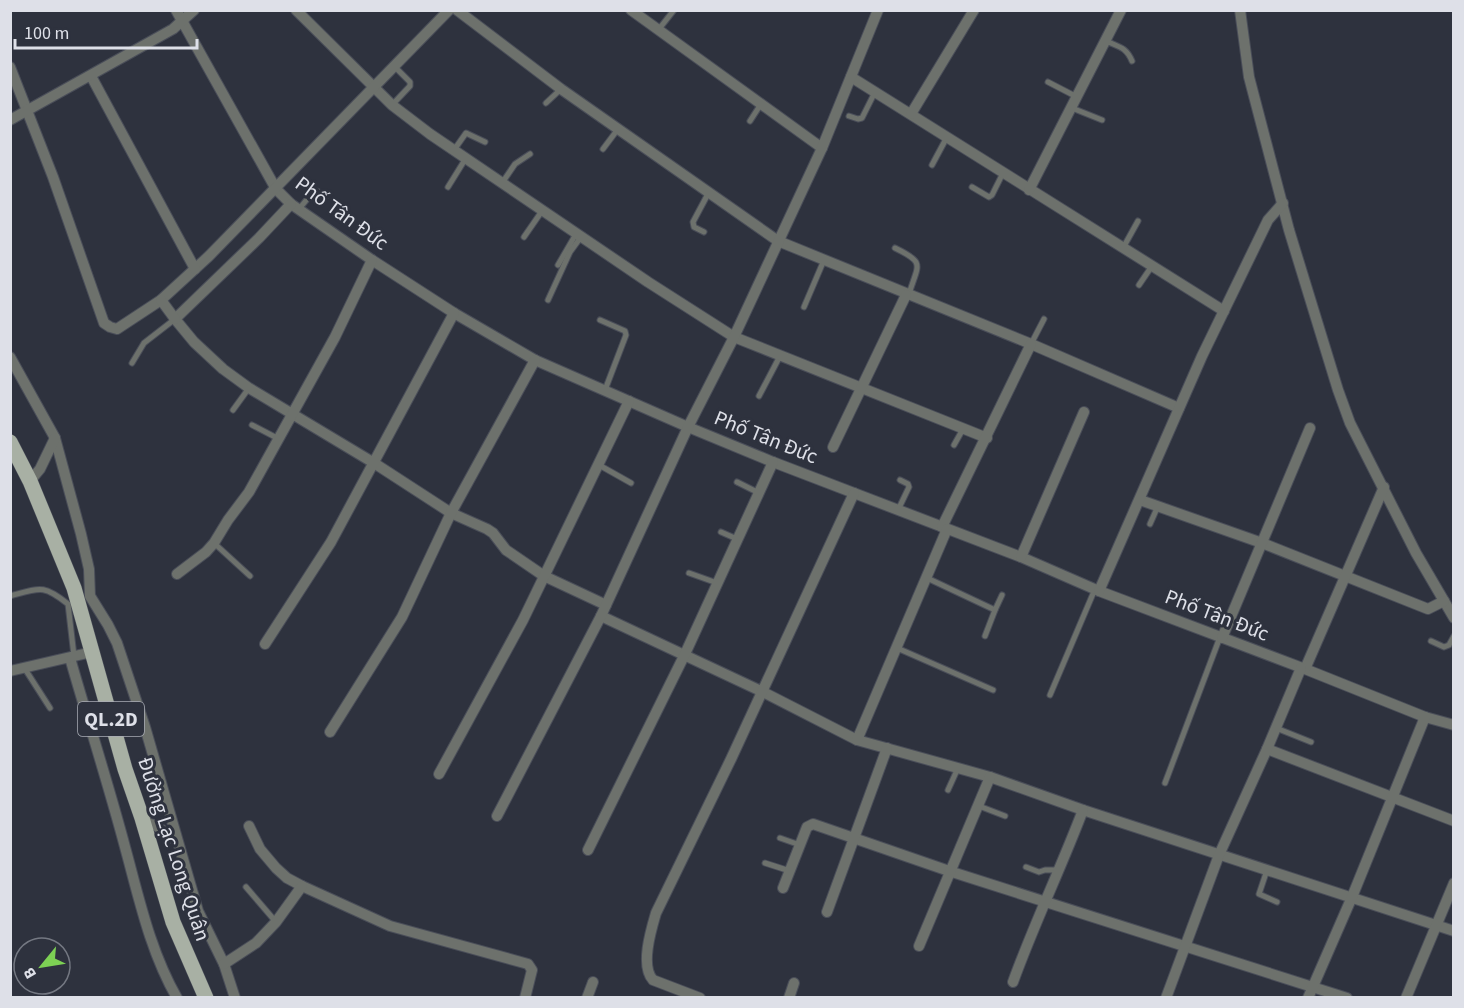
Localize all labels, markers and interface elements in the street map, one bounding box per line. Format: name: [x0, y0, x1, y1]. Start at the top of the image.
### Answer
scale bar: [15, 12, 196, 50]
text: 100 m: [24, 21, 69, 46]
street label: Phố Tân Đức: [289, 169, 395, 257]
street label: Phố Tân Đức: [710, 403, 823, 472]
street label: Phố Tân Đức: [1161, 581, 1274, 649]
road number: QL.2D: [78, 702, 144, 736]
street label: Đường Lạc Long Quân: [130, 753, 218, 945]
north arrow: [12, 936, 72, 996]
text: B: [18, 963, 42, 983]

